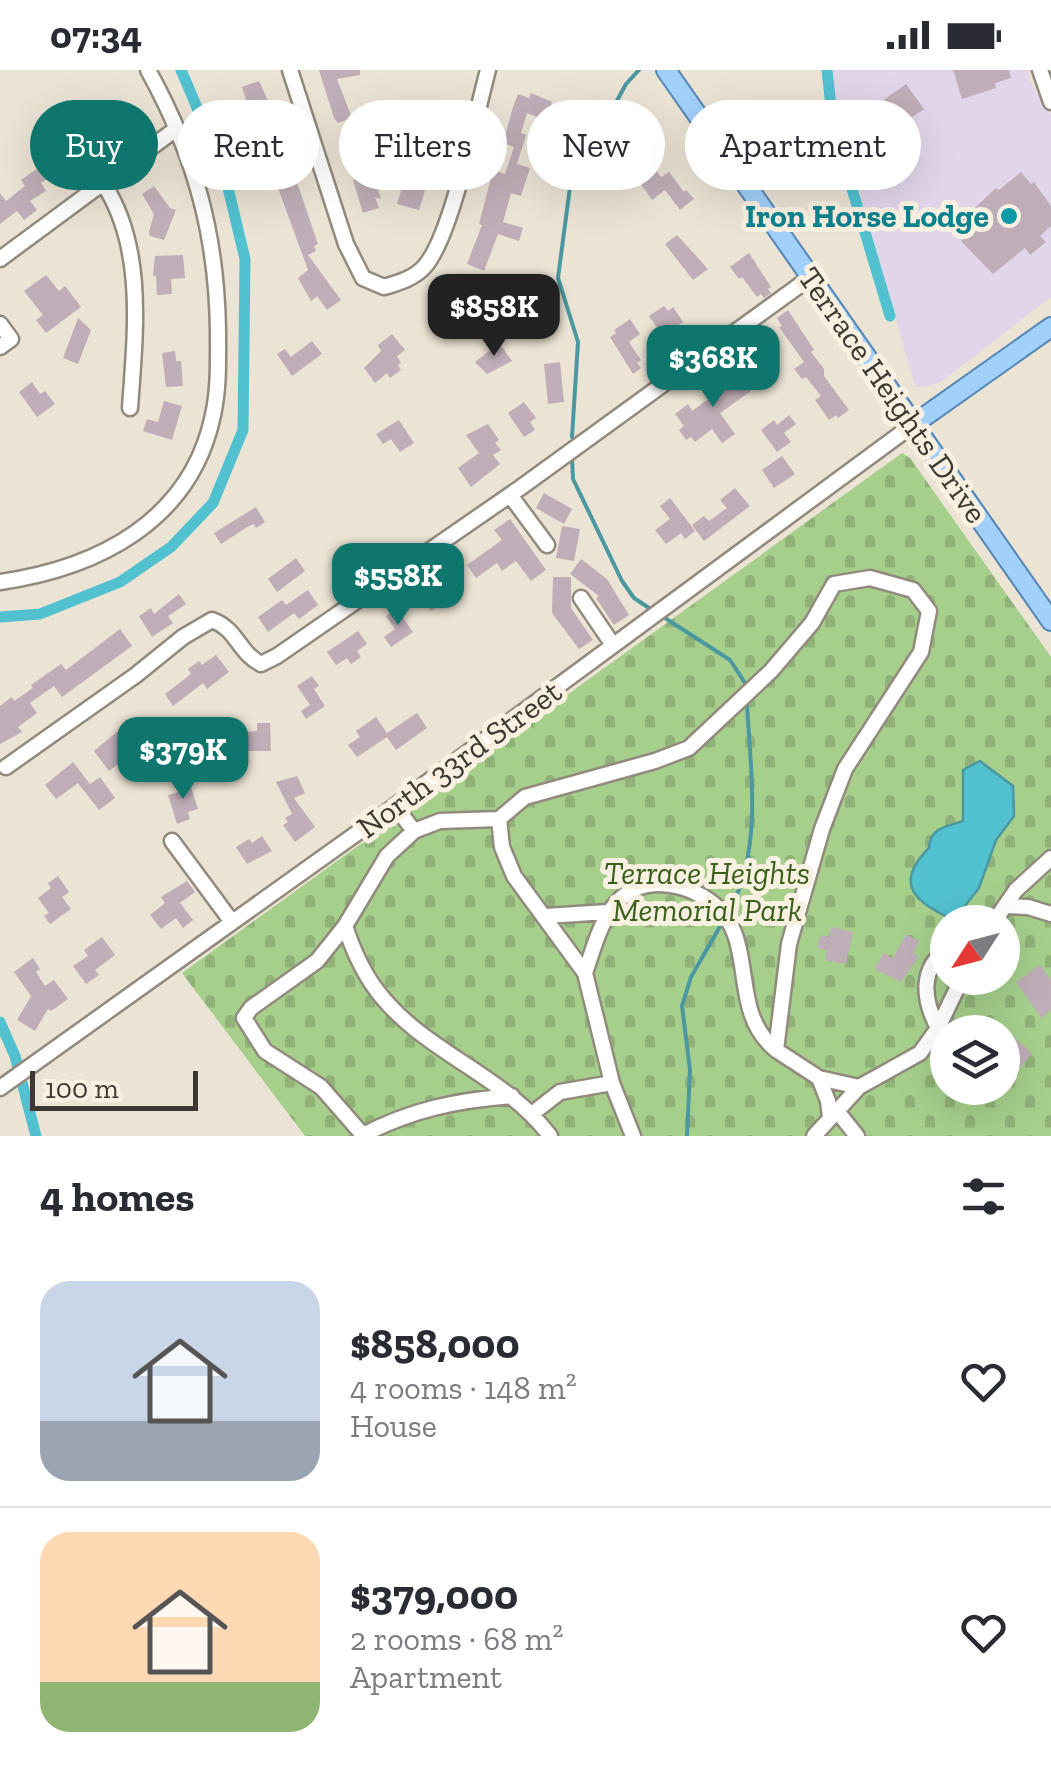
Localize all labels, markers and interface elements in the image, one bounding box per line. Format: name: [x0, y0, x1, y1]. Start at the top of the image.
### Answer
text: 07:34: [50, 12, 142, 58]
chip: Buy: [30, 100, 158, 190]
chip: Rent: [178, 100, 319, 190]
chip: Filters: [339, 100, 507, 190]
chip: New: [527, 100, 665, 190]
chip: Apartment: [685, 100, 921, 190]
place label: Iron Horse Lodge: [745, 197, 989, 235]
marker: Iron Horse Lodge: [998, 205, 1020, 227]
street label: Terrace Heights Drive: [790, 260, 996, 530]
pin: $858K: [424, 274, 564, 359]
text: $858K: [450, 287, 538, 325]
pin: $368K: [643, 325, 783, 410]
text: $368K: [669, 338, 757, 376]
pin: $558K: [328, 543, 468, 628]
text: $558K: [354, 556, 442, 594]
street label: North 33rd Street: [349, 672, 569, 846]
pin: $379K: [113, 717, 253, 802]
text: $379K: [139, 730, 227, 768]
park label: Terrace Heights Memorial Park: [604, 854, 810, 929]
north arrow: [930, 905, 1020, 995]
map controls: [930, 905, 1020, 1105]
button: layers: [930, 1015, 1020, 1105]
scale bar: [30, 1066, 198, 1110]
text: 100 m: [45, 1072, 119, 1105]
icon: filters: [956, 1169, 1011, 1224]
text: 4 homes: [40, 1171, 195, 1222]
text: $858,000: [350, 1318, 520, 1369]
icon: home: [120, 1321, 240, 1441]
icon: heart: [956, 1354, 1011, 1409]
text: 4 rooms · 148 m²: [350, 1369, 577, 1407]
text: House: [350, 1407, 437, 1445]
text: $379,000: [350, 1569, 518, 1620]
icon: home: [120, 1572, 240, 1692]
icon: heart: [956, 1605, 1011, 1660]
text: 2 rooms · 68 m²: [350, 1620, 563, 1658]
text: Apartment: [350, 1658, 502, 1696]

